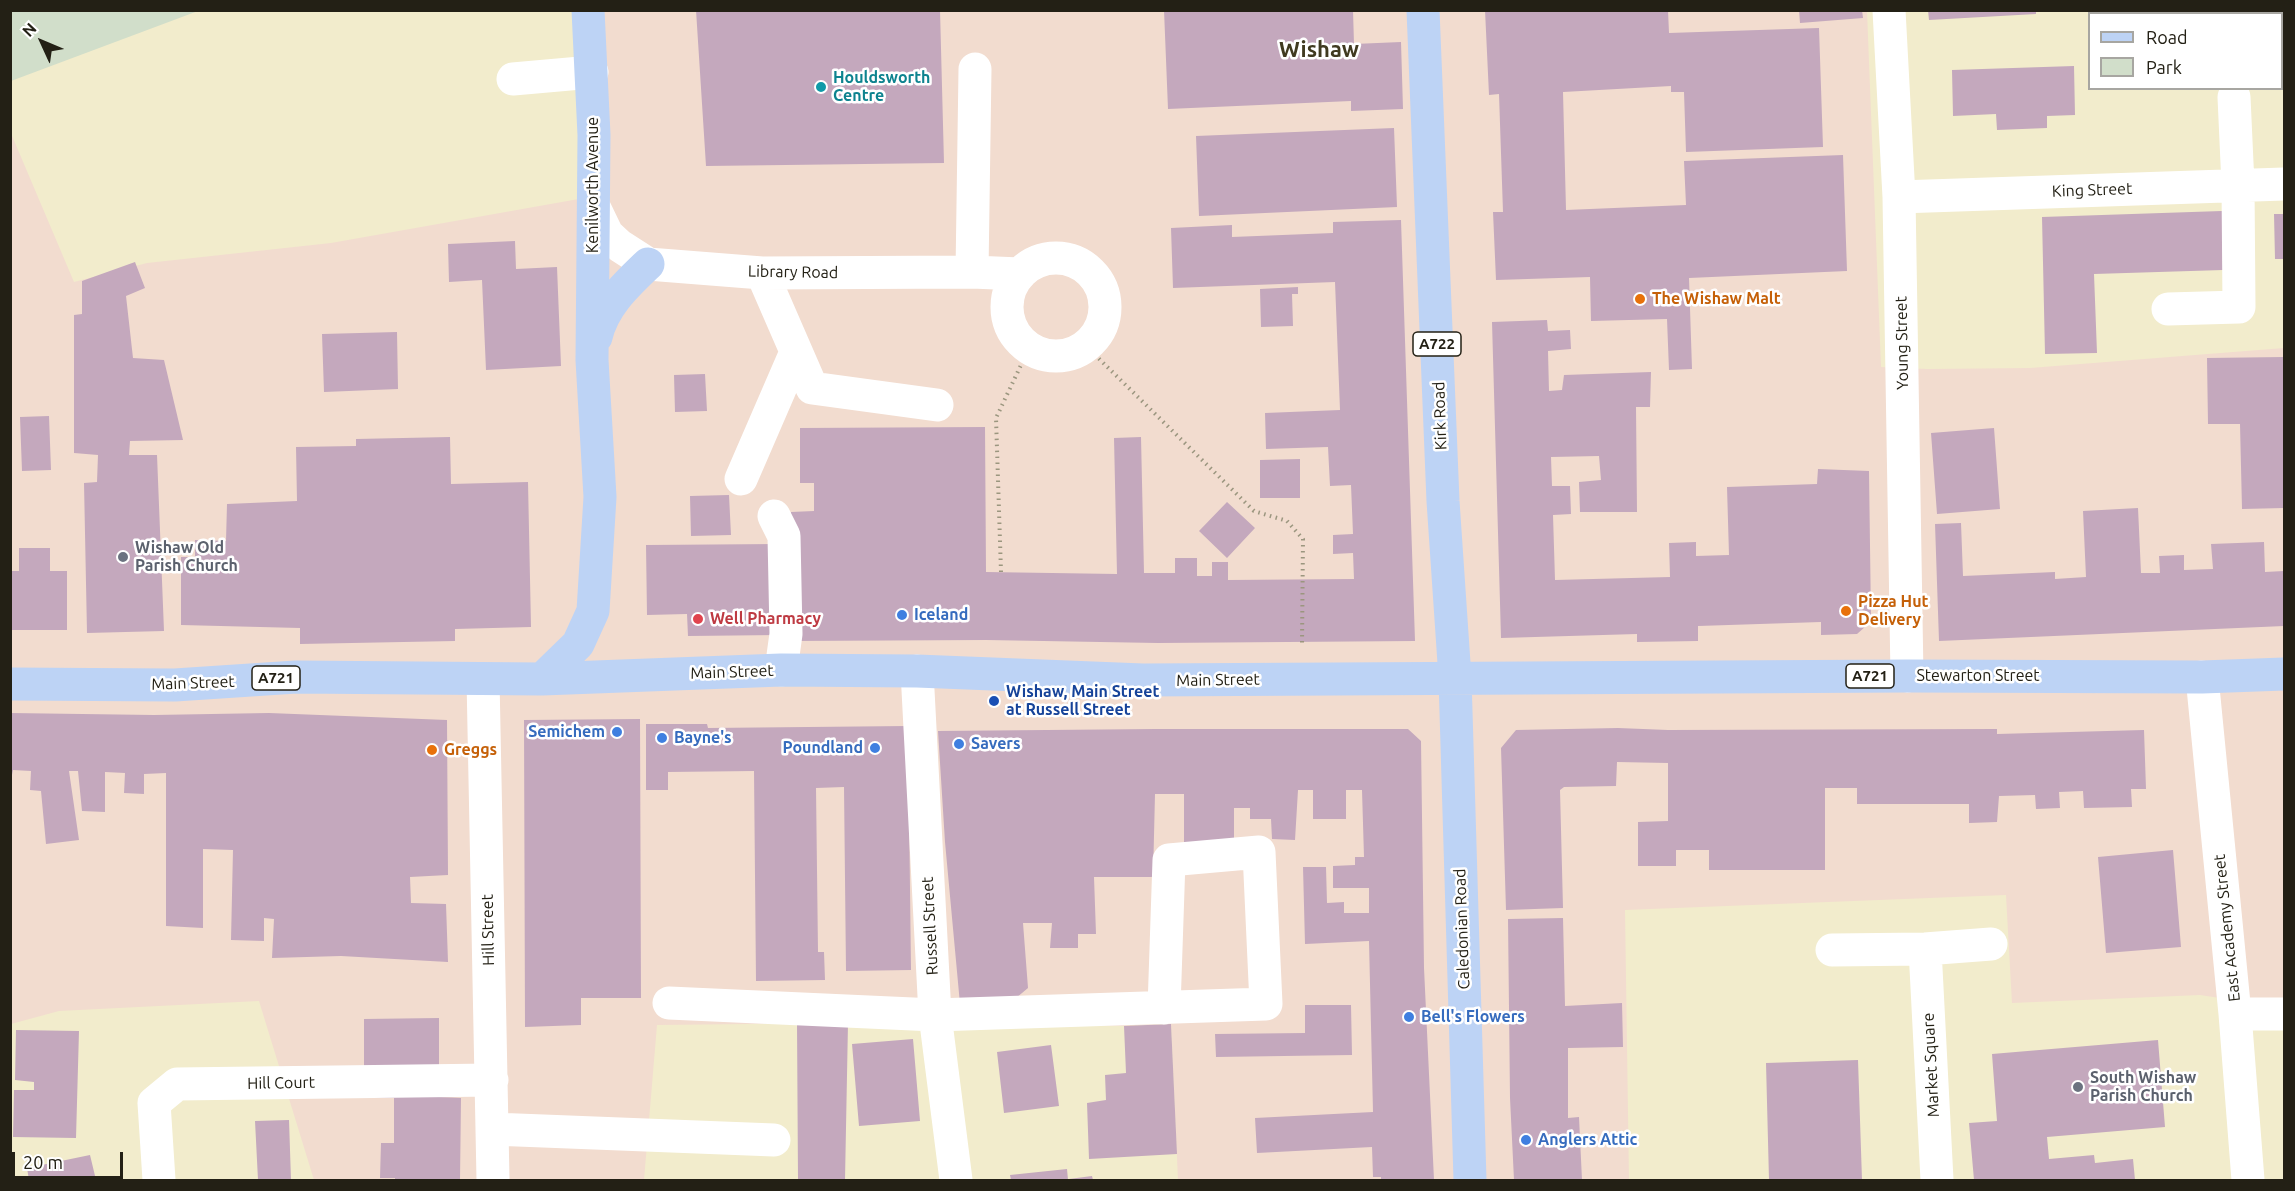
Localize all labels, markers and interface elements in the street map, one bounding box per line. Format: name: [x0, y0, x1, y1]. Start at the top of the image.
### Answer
north arrow: [12, 12, 72, 72]
legend: [2088, 12, 2283, 90]
text: N: [18, 19, 40, 40]
text: Road: [2146, 27, 2188, 47]
district label: Wishaw: [1279, 37, 1359, 63]
text: Park: [2146, 57, 2182, 77]
place label: Houldsworth Centre: [833, 68, 930, 106]
marker: Houldsworth Centre: [814, 80, 828, 94]
street label: Kenilworth Avenue: [583, 117, 603, 253]
street label: King Street: [2051, 179, 2133, 201]
street label: Library Road: [748, 262, 838, 282]
place label: The Wishaw Malt: [1652, 289, 1781, 309]
marker: The Wishaw Malt: [1633, 292, 1647, 306]
street label: Young Street: [1892, 296, 1912, 390]
road number: A722: [1413, 332, 1461, 356]
street label: Kirk Road: [1429, 381, 1451, 451]
place label: Wishaw Old Parish Church: [135, 538, 238, 576]
marker: Wishaw Old Parish Church: [116, 550, 130, 564]
place label: Pizza Hut Delivery: [1858, 592, 1928, 630]
marker: Pizza Hut Delivery: [1839, 604, 1853, 618]
place label: Iceland: [914, 605, 968, 625]
marker: Iceland: [895, 608, 909, 622]
place label: Well Pharmacy: [710, 609, 821, 629]
marker: Well Pharmacy: [691, 612, 705, 626]
street label: Main Street: [690, 661, 774, 683]
road number: A721: [1846, 664, 1894, 688]
road number: A721: [252, 666, 300, 690]
street label: Stewarton Street: [1916, 666, 2040, 686]
street label: Main Street: [1176, 670, 1260, 690]
street label: Main Street: [151, 672, 235, 694]
place label: Wishaw, Main Street at Russell Street: [1006, 682, 1159, 720]
marker: Wishaw, Main Street at Russell Street: [987, 694, 1001, 708]
place label: Semichem: [528, 722, 605, 742]
marker: Semichem: [610, 725, 624, 739]
place label: Bayne's: [674, 728, 732, 748]
marker: Bayne's: [655, 731, 669, 745]
place label: Savers: [971, 734, 1020, 754]
marker: Savers: [952, 737, 966, 751]
place label: Poundland: [782, 738, 863, 758]
place label: Greggs: [444, 740, 497, 760]
marker: Poundland: [868, 741, 882, 755]
marker: Greggs: [425, 743, 439, 757]
street label: East Academy Street: [2210, 853, 2244, 1003]
street label: Caledonian Road: [1450, 868, 1474, 990]
street label: Russell Street: [918, 876, 942, 976]
street label: Hill Street: [478, 894, 498, 966]
place label: Bell's Flowers: [1421, 1007, 1525, 1027]
marker: Bell's Flowers: [1402, 1010, 1416, 1024]
street label: Market Square: [1919, 1012, 1943, 1118]
place label: South Wishaw Parish Church: [2090, 1068, 2196, 1106]
street label: Hill Court: [247, 1073, 315, 1093]
marker: South Wishaw Parish Church: [2071, 1080, 2085, 1094]
place label: Anglers Attic: [1538, 1130, 1637, 1150]
marker: Anglers Attic: [1519, 1133, 1533, 1147]
scale bar: [15, 1140, 126, 1178]
text: 20 m: [23, 1152, 63, 1172]

